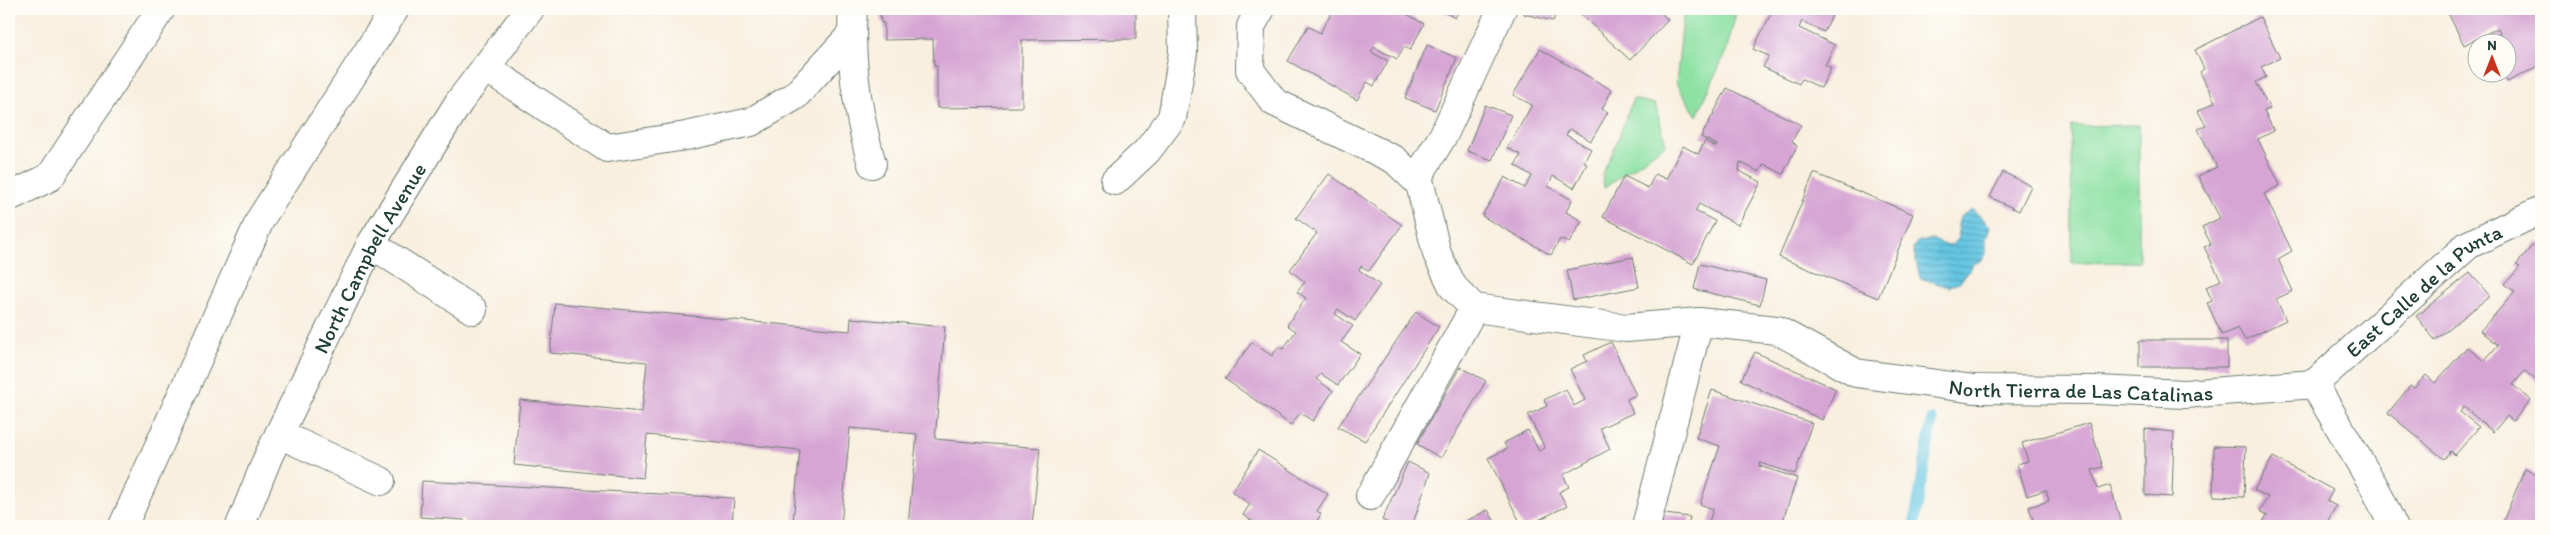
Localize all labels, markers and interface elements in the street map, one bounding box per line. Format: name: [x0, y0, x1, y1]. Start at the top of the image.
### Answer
north arrow: [2468, 32, 2518, 82]
text: N: [2487, 37, 2497, 54]
street label: North Campbell Avenue: [308, 158, 431, 357]
street label: East Calle de la Punta: [2340, 218, 2506, 362]
street label: North Tierra de Las Catalinas: [1947, 373, 2214, 407]

